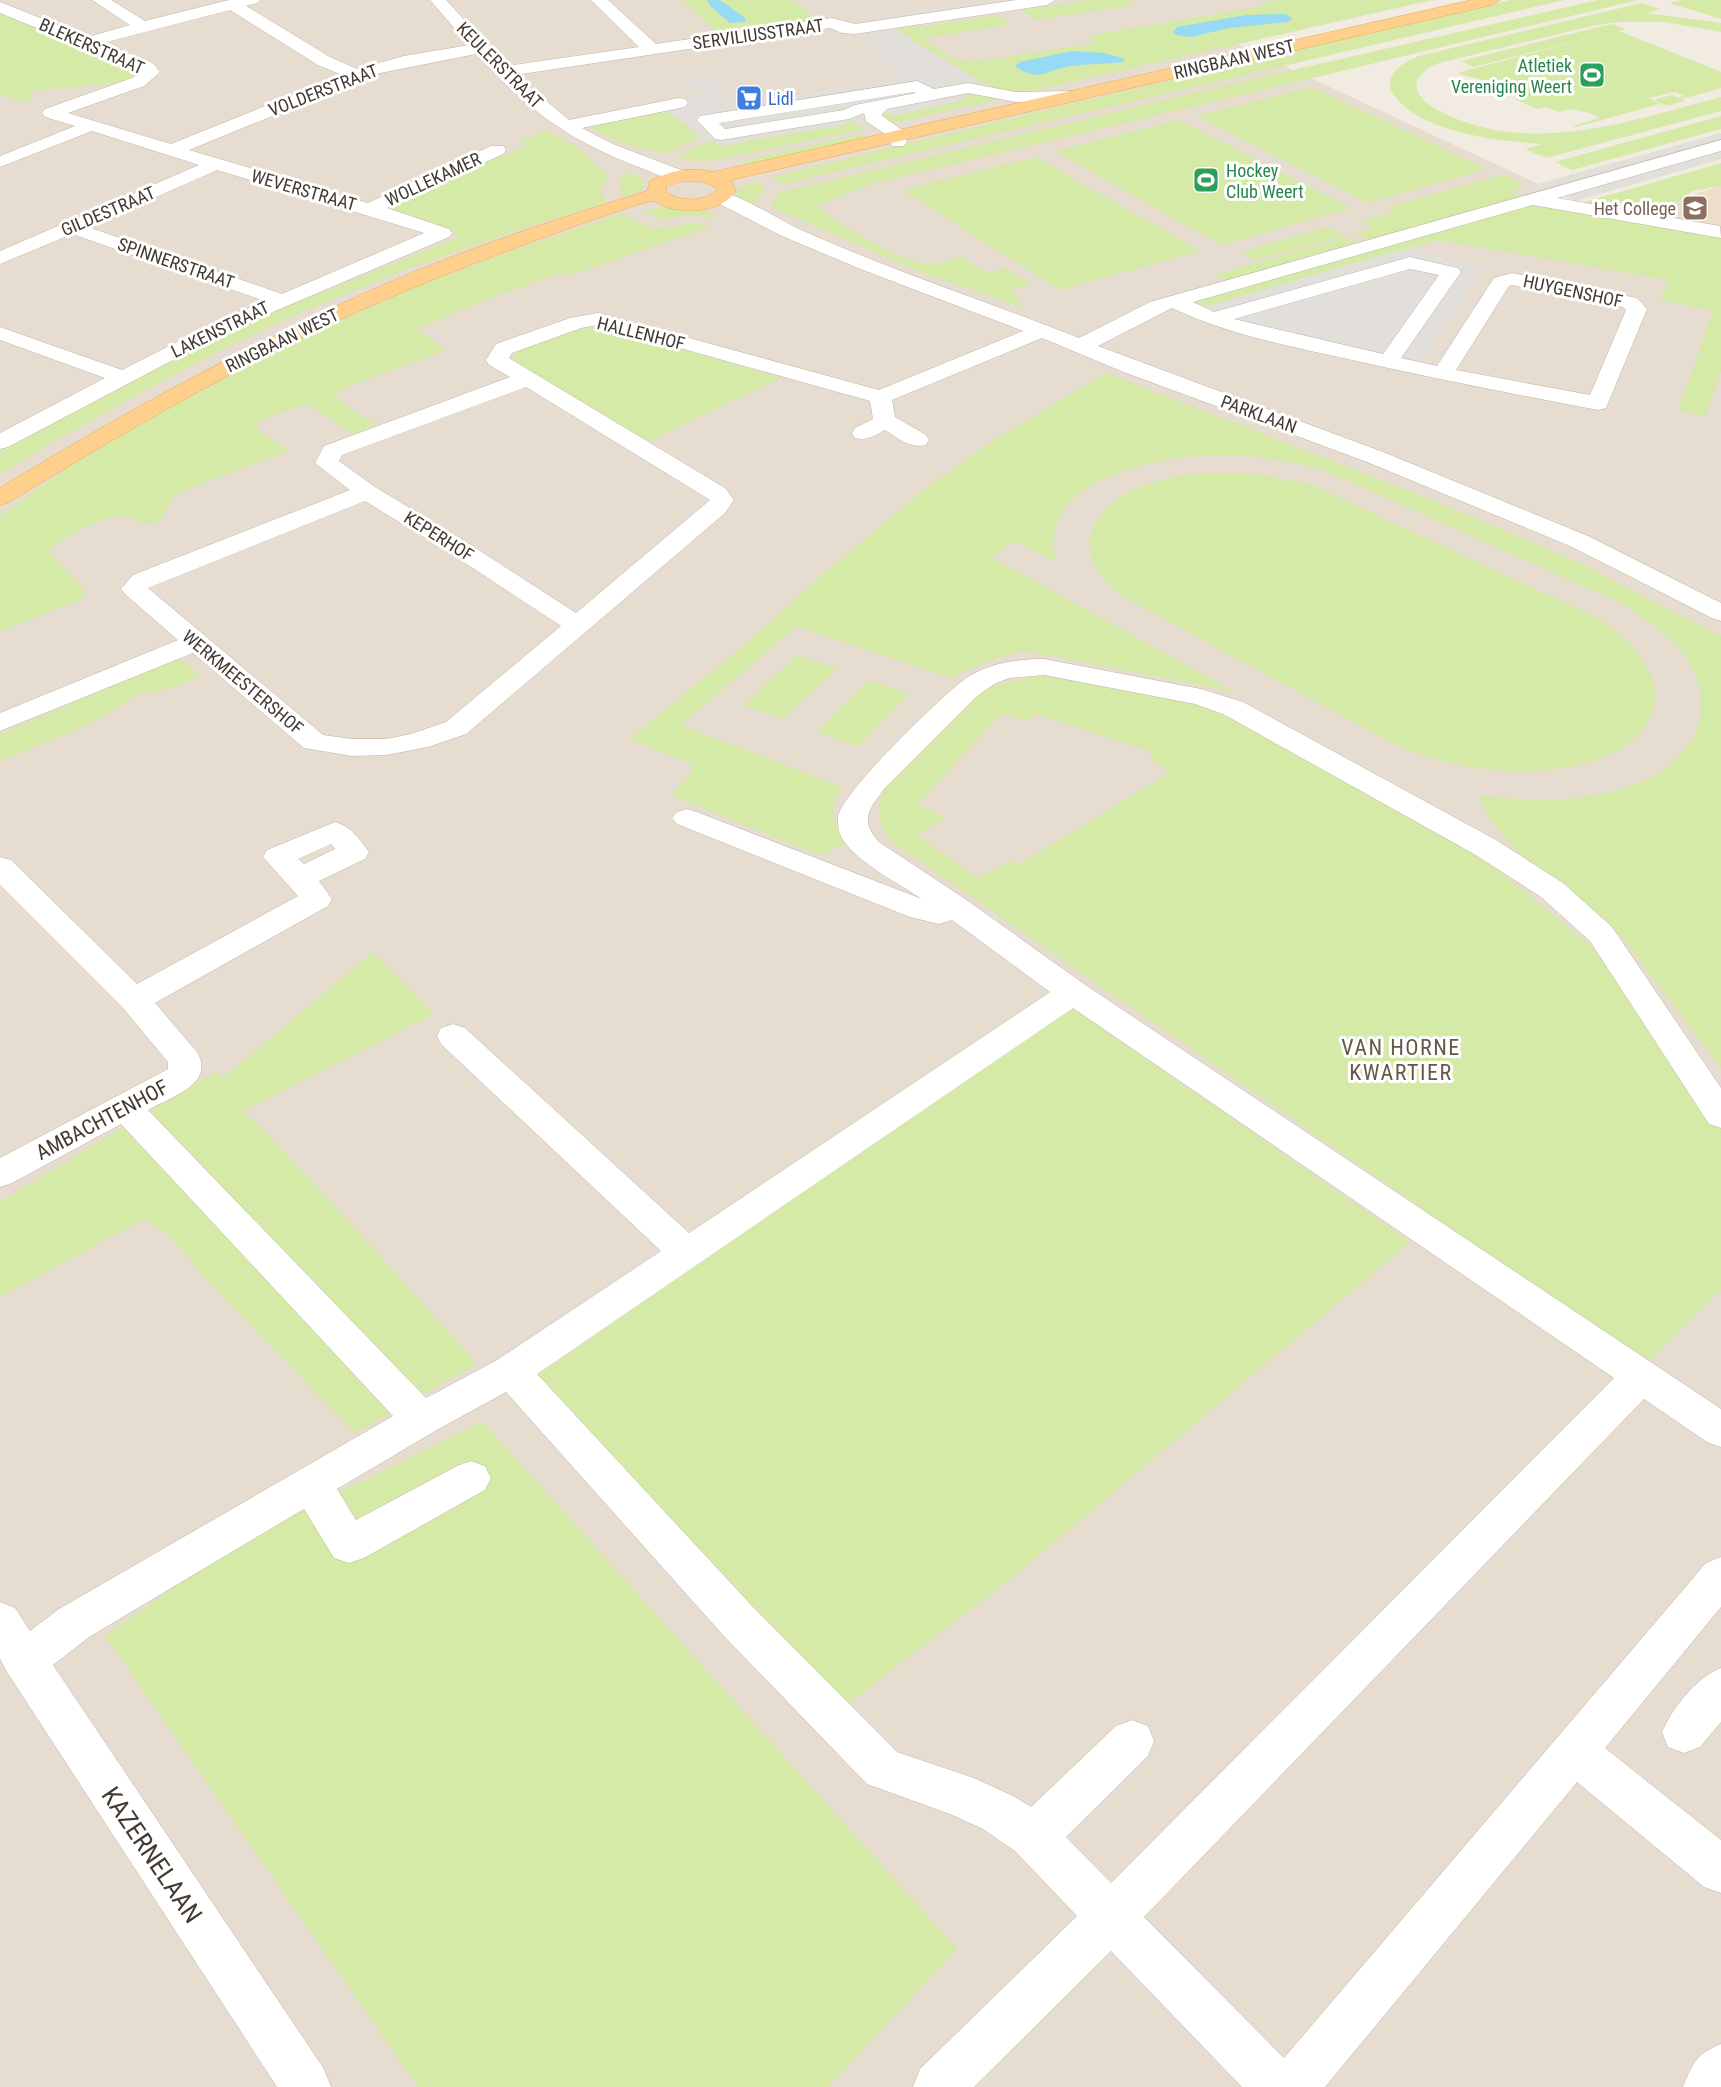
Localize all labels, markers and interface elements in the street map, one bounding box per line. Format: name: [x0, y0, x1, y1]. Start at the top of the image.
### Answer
street label: BLEKERSTRAAT: [36, 13, 148, 79]
street label: SERVILIUSSTRAAT: [691, 14, 825, 54]
street label: KEULERSTRAAT: [453, 18, 547, 112]
street label: RINGBAAN WEST: [1172, 35, 1296, 83]
place label: Atletiek Vereniging Weert: [1451, 55, 1572, 97]
street label: VOLDERSTRAAT: [265, 60, 381, 120]
sports icon: Atletiek Vereniging Weert: [1577, 60, 1607, 90]
supermarket icon: Lidl: [734, 83, 764, 113]
place label: Lidl: [768, 88, 794, 109]
street label: WOLLEKAMER: [382, 148, 484, 210]
place label: Hockey Club Weert: [1226, 160, 1304, 202]
street label: WEVERSTRAAT: [249, 165, 359, 215]
sports icon: Hockey Club Weert: [1191, 165, 1221, 195]
street label: GILDESTRAAT: [58, 182, 158, 240]
school or university icon: Het College: [1680, 193, 1710, 223]
place label: Het College: [1594, 198, 1676, 219]
street label: SPINNERSTRAAT: [115, 233, 237, 293]
street label: HUYGENSHOF: [1521, 270, 1625, 312]
street label: LAKENSTRAAT: [168, 296, 272, 362]
street label: RINGBAAN WEST: [222, 304, 342, 376]
street label: HALLENHOF: [595, 312, 687, 354]
street label: PARKLAAN: [1218, 391, 1300, 437]
street label: KEPERHOF: [400, 506, 478, 566]
street label: WERKMEESTERSHOF: [179, 626, 308, 739]
district label: VAN HORNE KWARTIER: [1341, 1035, 1461, 1085]
street label: AMBACHTENHOF: [32, 1075, 172, 1165]
street label: KAZERNELAAN: [96, 1781, 208, 1929]

